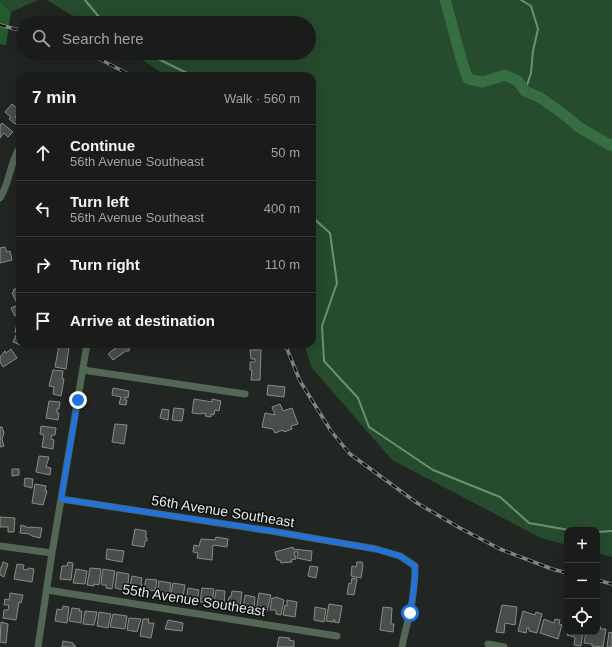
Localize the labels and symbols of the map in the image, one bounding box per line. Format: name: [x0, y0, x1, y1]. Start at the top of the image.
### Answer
route end: [69, 391, 87, 409]
street label: 56th Avenue Southeast: [150, 492, 296, 530]
street label: 55th Avenue Southeast: [121, 581, 267, 619]
route start: [401, 604, 419, 622]

